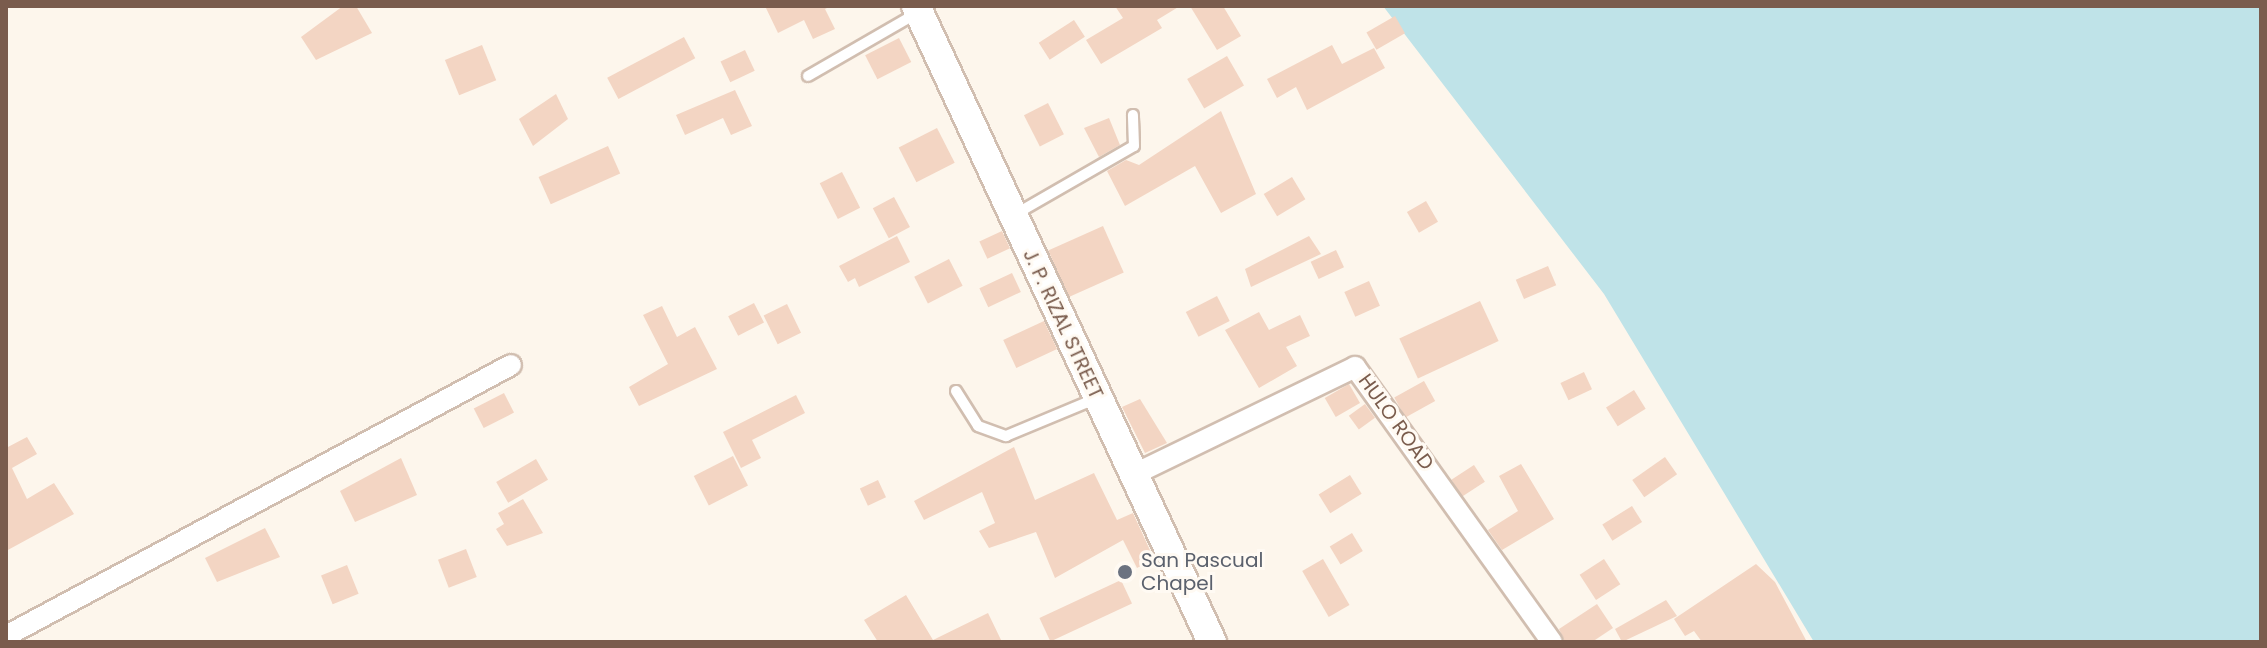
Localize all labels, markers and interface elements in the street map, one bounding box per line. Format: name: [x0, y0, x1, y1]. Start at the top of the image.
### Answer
street label: J. P. RIZAL STREET: [1018, 245, 1108, 403]
street label: HULO ROAD: [1353, 369, 1439, 475]
place label: San Pascual Chapel: [1141, 548, 1263, 595]
marker: San Pascual Chapel: [1116, 563, 1134, 581]

